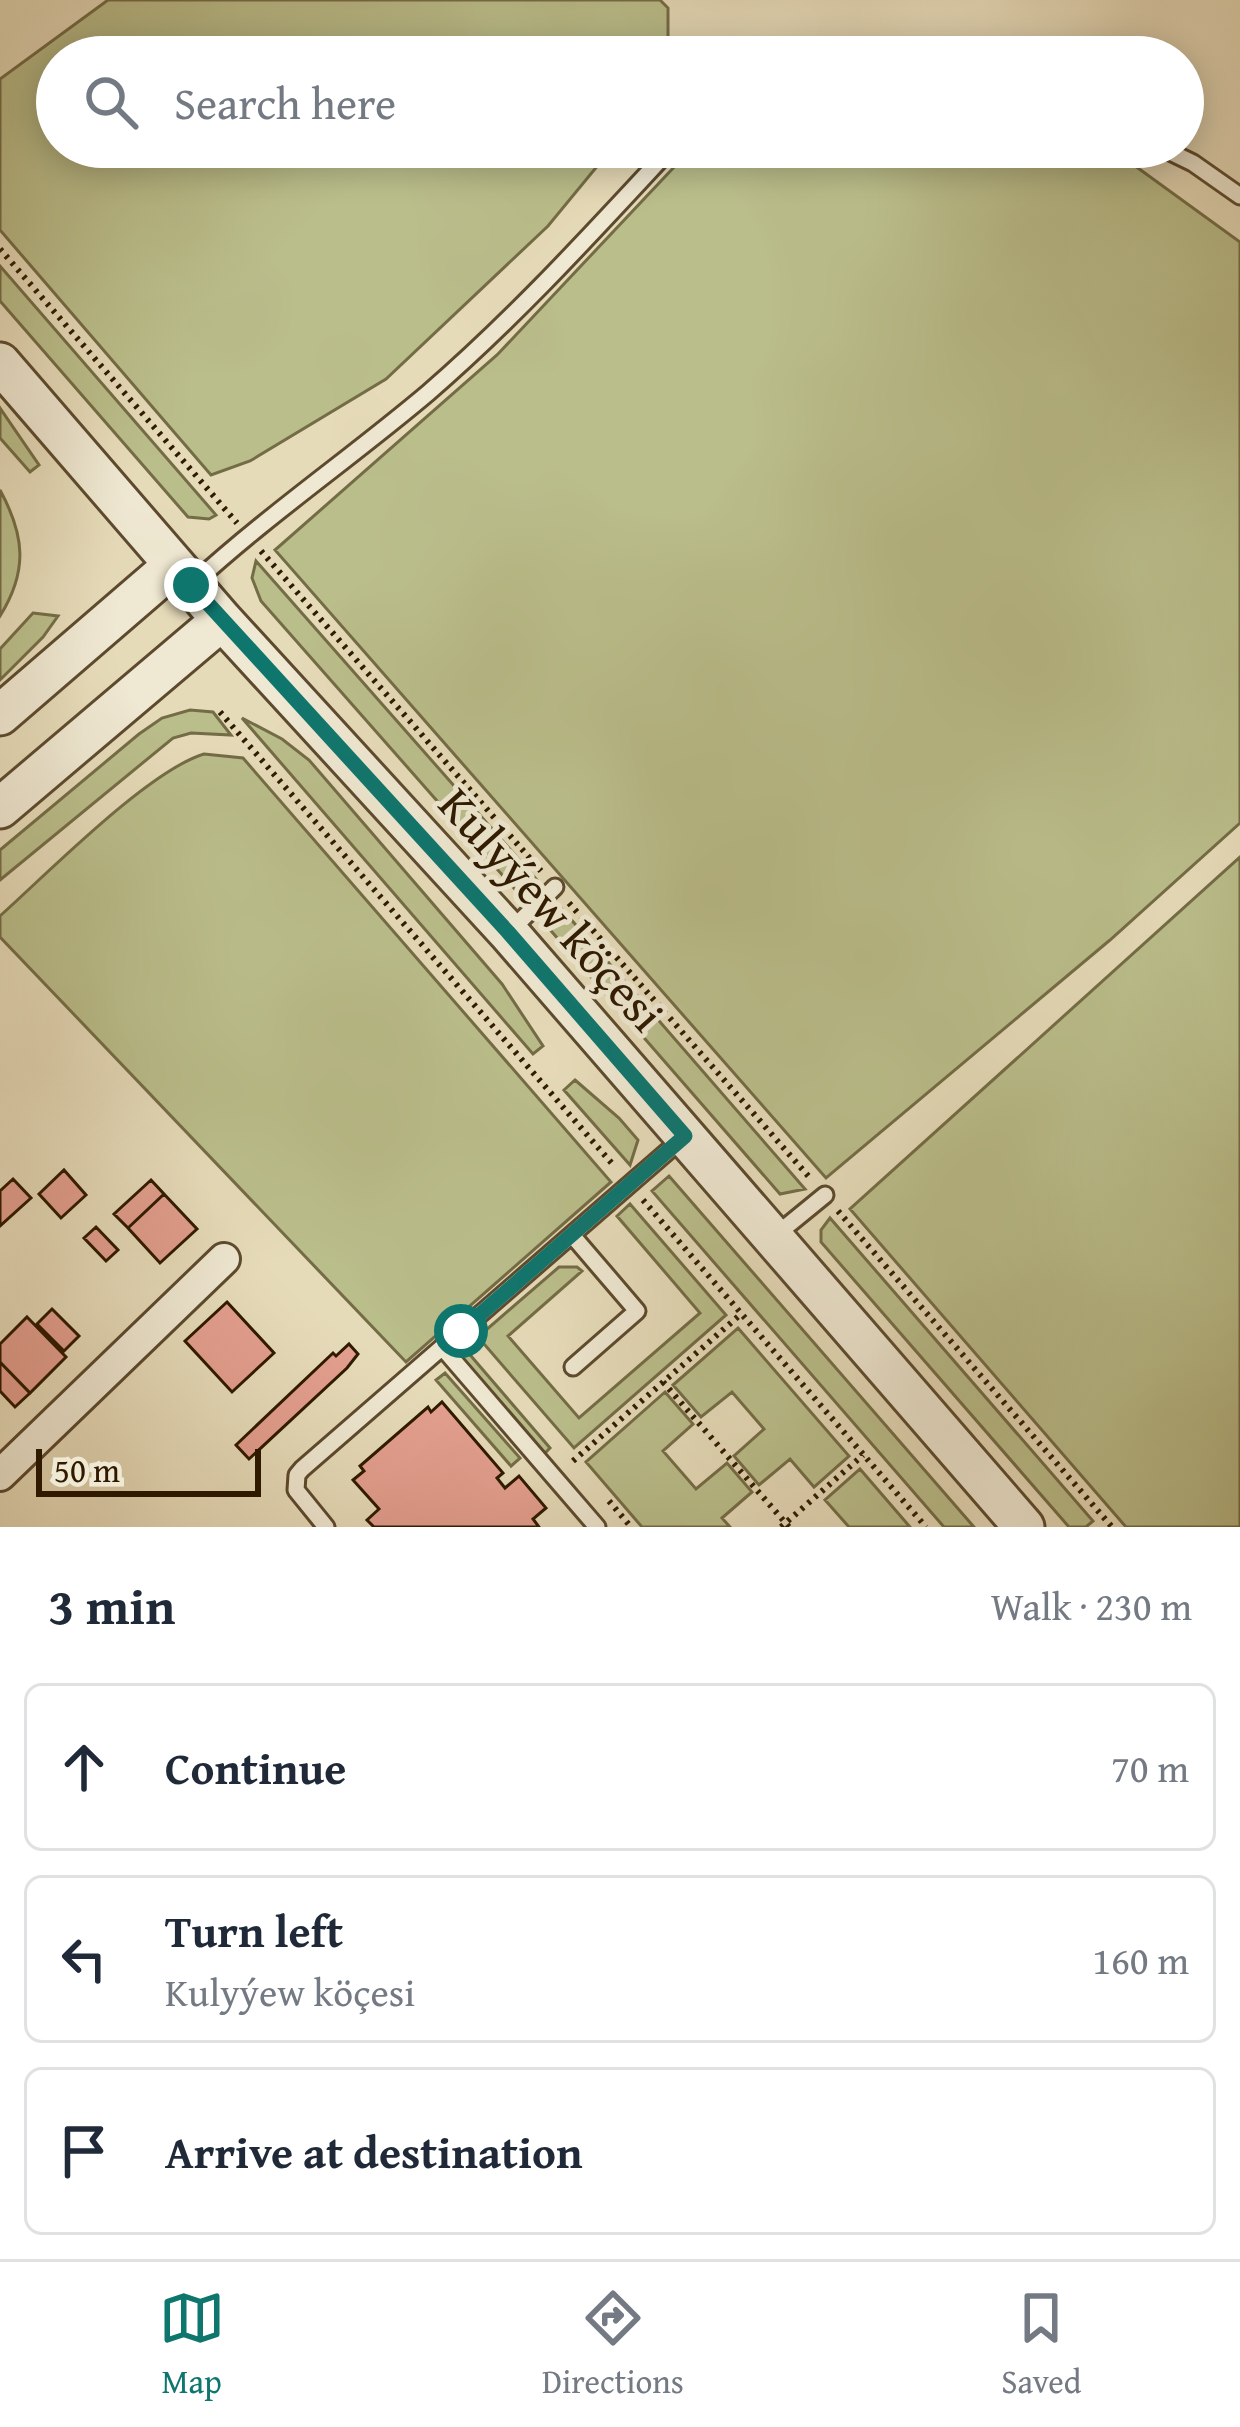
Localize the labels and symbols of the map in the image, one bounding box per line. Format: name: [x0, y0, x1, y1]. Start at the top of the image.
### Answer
route end: [164, 558, 218, 612]
street label: Kulyýew köçesi: [423, 770, 682, 1047]
route start: [434, 1304, 488, 1358]
scale bar: [36, 1443, 261, 1496]

